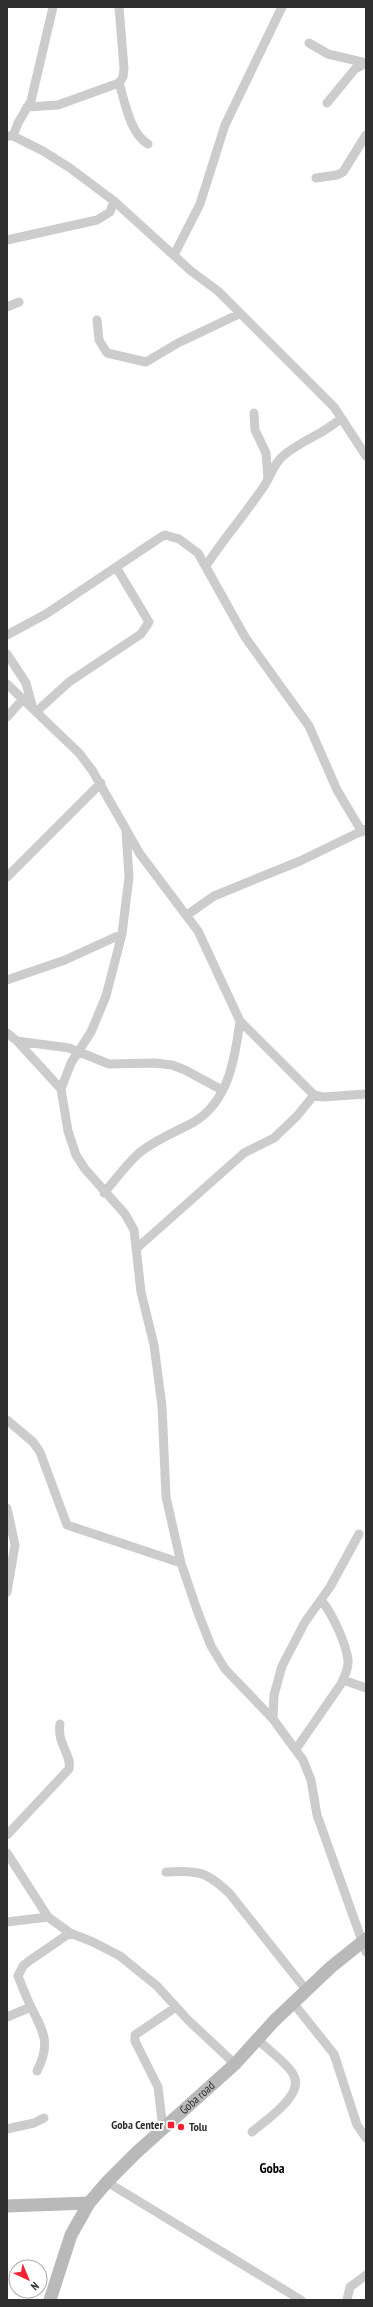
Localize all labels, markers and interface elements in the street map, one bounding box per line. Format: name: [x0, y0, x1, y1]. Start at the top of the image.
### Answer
street label: Goba road: [176, 2078, 218, 2117]
place label: Goba Center: [111, 2117, 163, 2132]
place label: Tolu: [189, 2119, 207, 2134]
marker: Goba Center: [166, 2120, 176, 2130]
marker: Tolu: [176, 2122, 186, 2132]
district label: Goba: [259, 2159, 285, 2177]
north arrow: [8, 2259, 48, 2299]
text: N: [28, 2279, 42, 2293]

